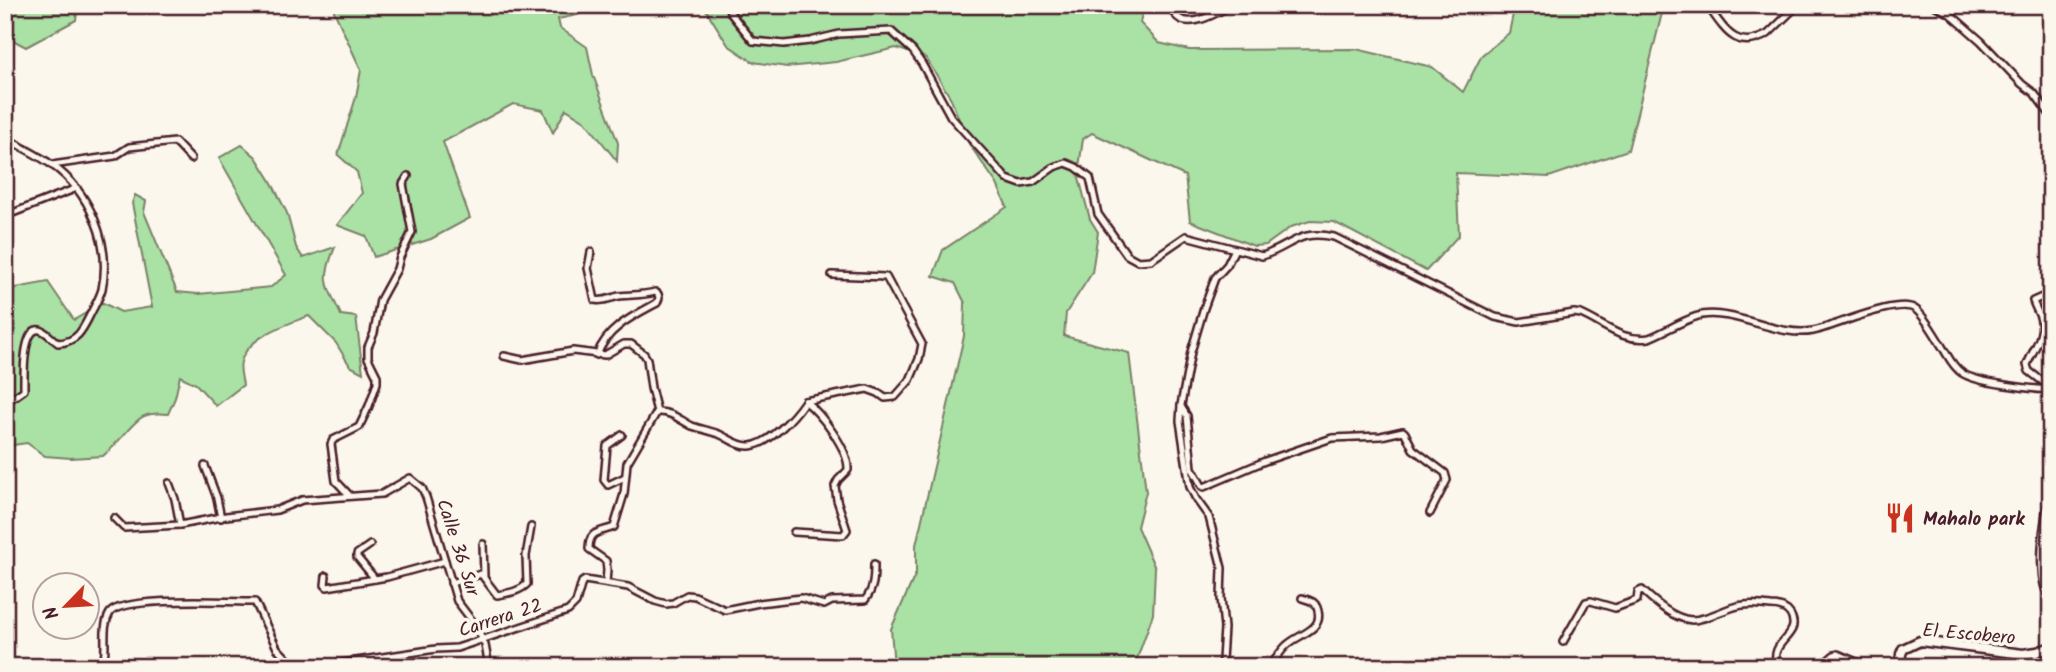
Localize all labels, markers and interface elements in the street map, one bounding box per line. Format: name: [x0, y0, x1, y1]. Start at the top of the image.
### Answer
street label: Calle 36 Sur: [427, 495, 487, 602]
restaurant icon: Mahalo park: [1883, 501, 1917, 535]
place label: Mahalo park: [1923, 505, 2025, 535]
north arrow: [32, 570, 102, 640]
street label: Carrera 22: [455, 591, 546, 647]
text: N: [36, 601, 69, 624]
street label: El Escobero: [1921, 616, 2017, 654]

